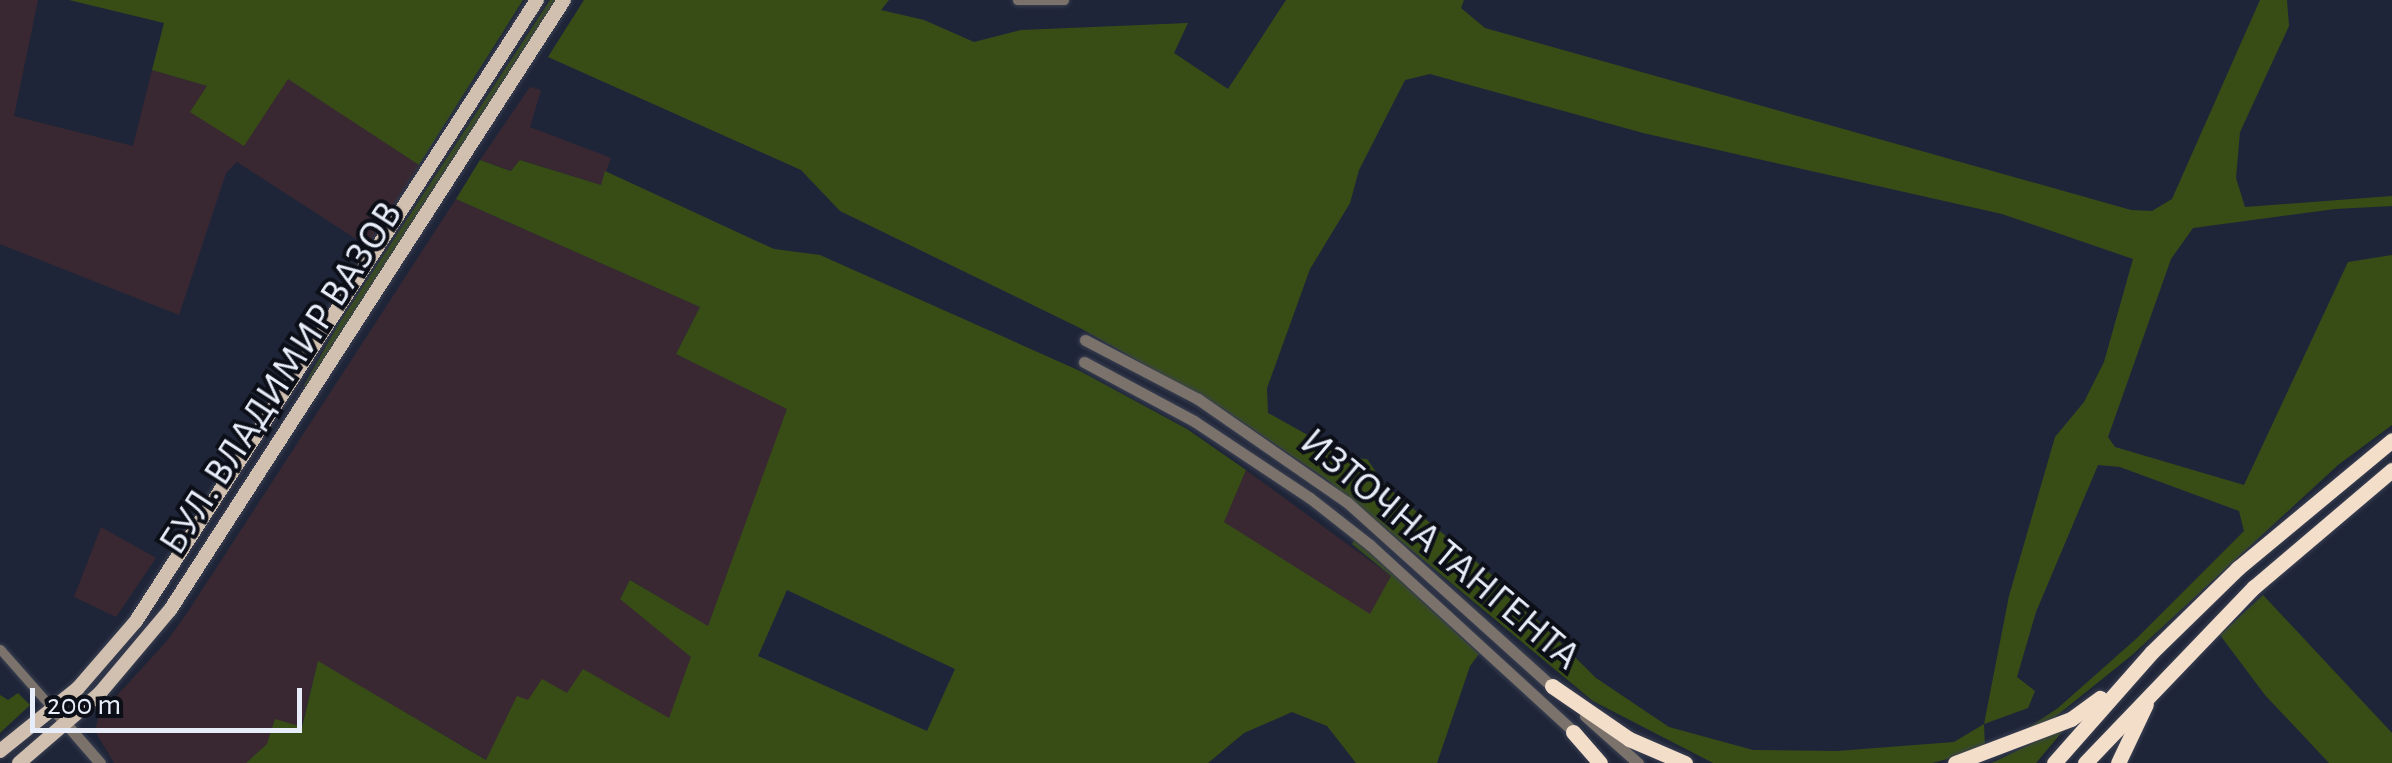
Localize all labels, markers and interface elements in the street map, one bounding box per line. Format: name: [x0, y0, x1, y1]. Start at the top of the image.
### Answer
street label: БУЛ. ВЛАДИМИР ВАЗОВ: [149, 192, 413, 564]
street label: ИЗТОЧНА ТАНГЕНТА: [1290, 418, 1590, 680]
scale bar: [35, 668, 308, 730]
text: 200 m: [47, 690, 121, 720]

